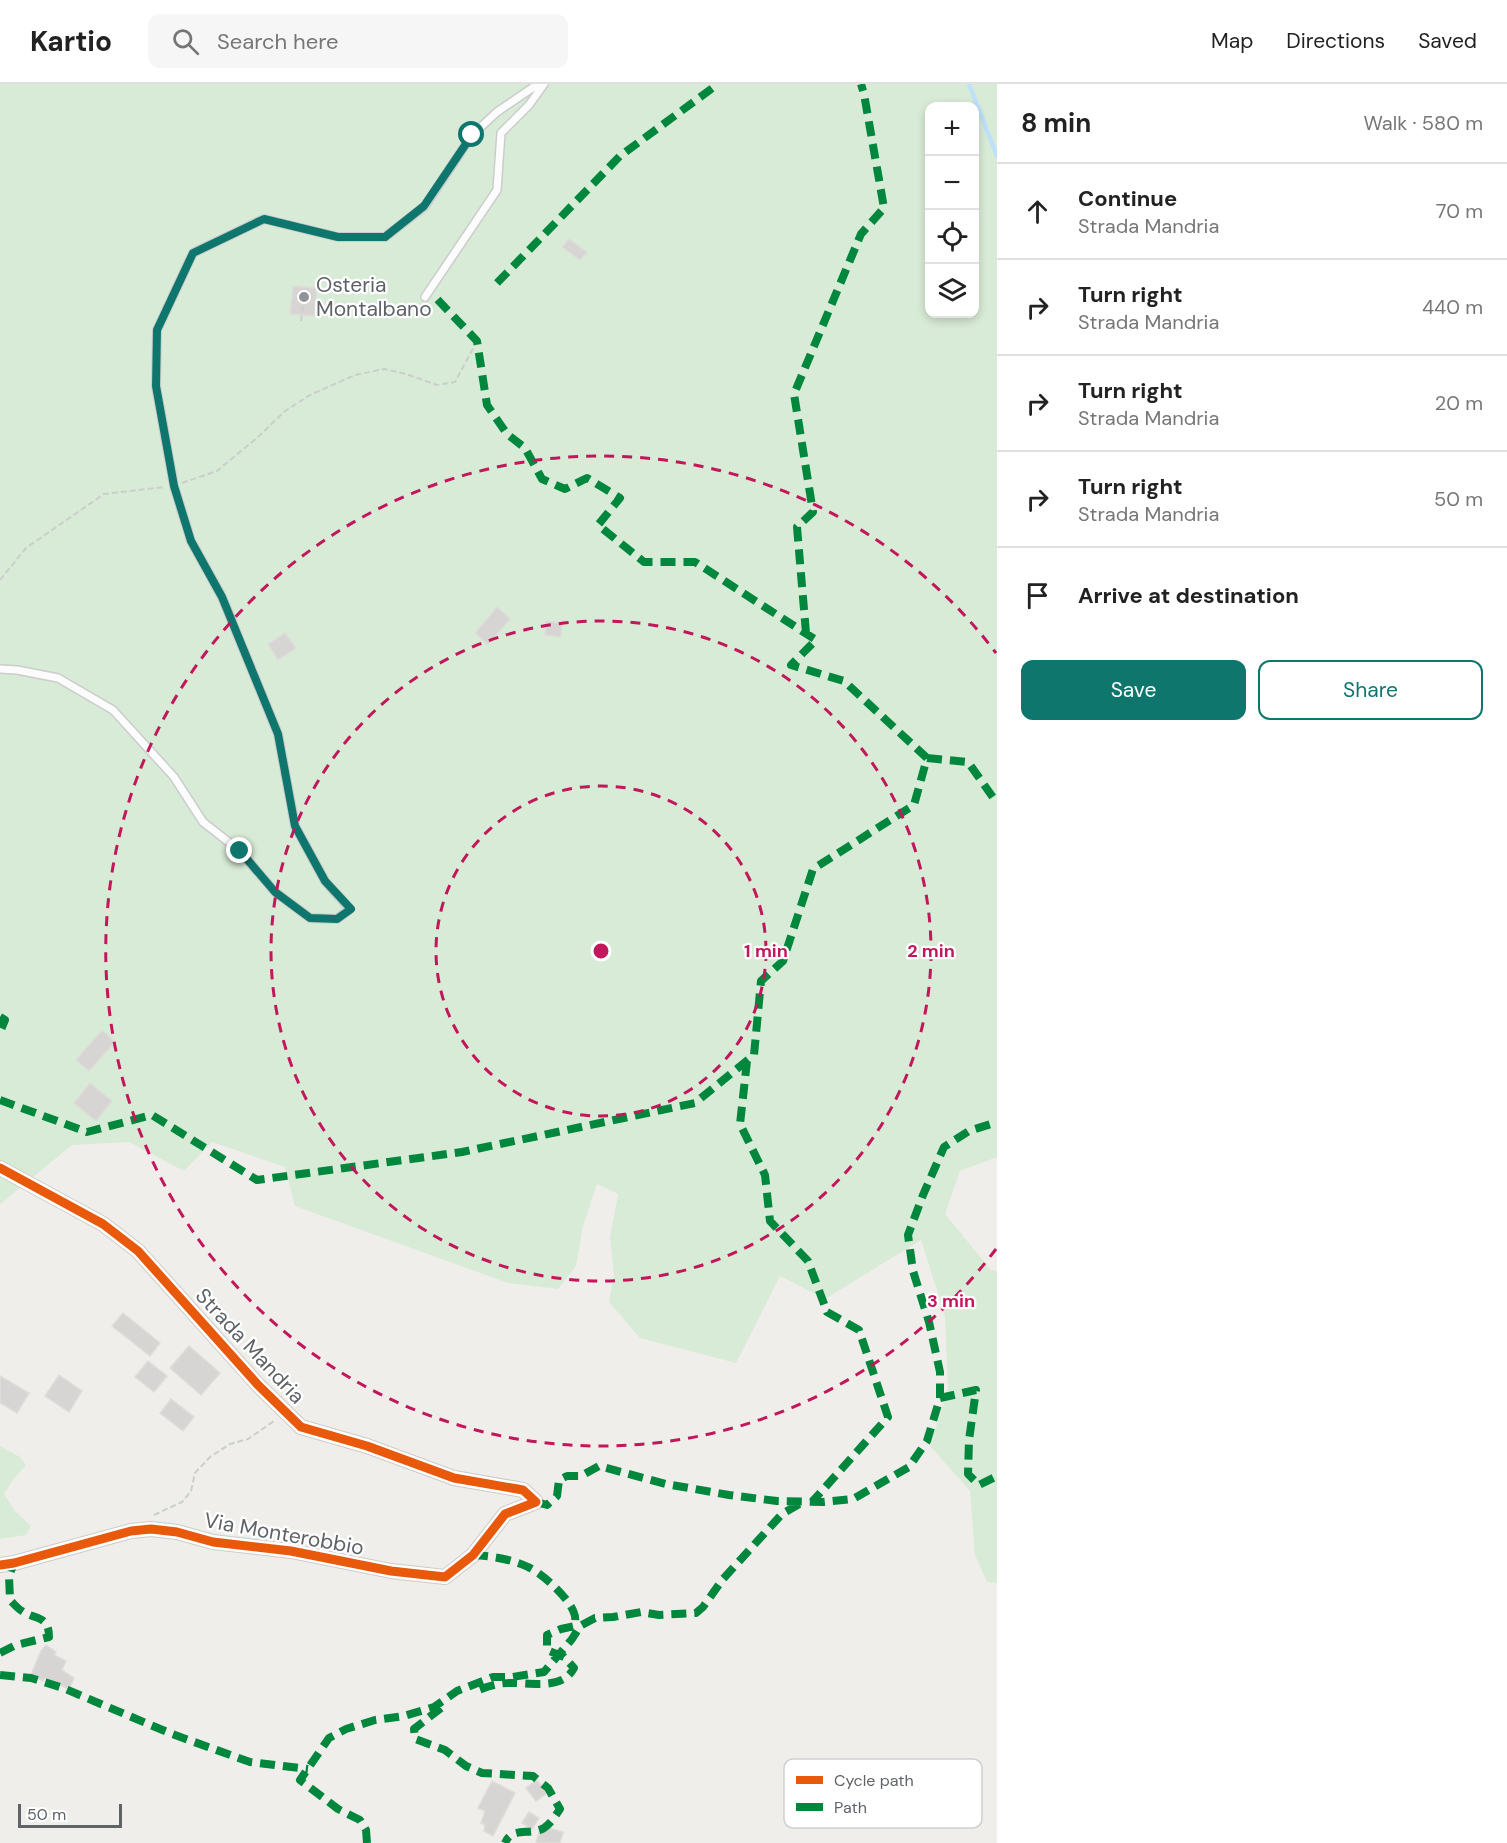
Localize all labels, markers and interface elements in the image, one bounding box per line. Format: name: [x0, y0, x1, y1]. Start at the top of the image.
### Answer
search box: [148, 14, 568, 68]
text: Kartio: [30, 23, 112, 60]
icon: search: [169, 25, 202, 58]
text: Search here: [217, 27, 338, 56]
text: Map: [1211, 27, 1253, 55]
text: Directions: [1286, 27, 1385, 55]
text: Saved: [1418, 27, 1477, 55]
map controls: [925, 102, 979, 318]
button: +: [925, 102, 979, 156]
text: 8 min: [1021, 106, 1091, 140]
text: Walk · 580 m: [1363, 110, 1483, 136]
route start: [458, 121, 484, 147]
button: −: [925, 156, 979, 210]
text: Continue: [1078, 184, 1177, 213]
icon: ahead: [1021, 195, 1054, 228]
text: 70 m: [1436, 198, 1483, 224]
button: locate: [925, 210, 979, 264]
text: Strada Mandria: [1078, 213, 1219, 239]
button: layers: [925, 264, 979, 318]
place label: Osteria Montalbano: [316, 271, 432, 323]
text: Turn right: [1078, 280, 1183, 309]
marker: Osteria Montalbano: [297, 290, 311, 304]
icon: right: [1021, 291, 1054, 324]
text: 440 m: [1422, 294, 1483, 320]
text: Strada Mandria: [1078, 309, 1219, 335]
text: Turn right: [1078, 376, 1183, 405]
icon: right: [1021, 387, 1054, 420]
text: 20 m: [1435, 390, 1483, 416]
text: Strada Mandria: [1078, 405, 1219, 431]
text: Turn right: [1078, 472, 1183, 501]
icon: right: [1021, 483, 1054, 516]
text: 50 m: [1434, 486, 1483, 512]
text: Strada Mandria: [1078, 501, 1219, 527]
icon: arrive: [1021, 579, 1054, 612]
text: Arrive at destination: [1078, 581, 1299, 610]
button: Save: [1021, 660, 1246, 720]
button: Share: [1258, 660, 1483, 720]
route end: [226, 837, 252, 863]
text: 1 min: [744, 939, 788, 963]
text: 2 min: [907, 939, 955, 963]
centre of rings: [591, 941, 611, 961]
street label: Strada Mandria: [189, 1282, 311, 1410]
text: 3 min: [927, 1289, 975, 1313]
street label: Via Monterobbio: [202, 1506, 366, 1562]
legend: [784, 1759, 982, 1828]
text: Cycle path: [834, 1770, 914, 1791]
text: Path: [834, 1797, 867, 1818]
scale bar: [18, 1801, 122, 1828]
text: 50 m: [27, 1804, 66, 1825]

